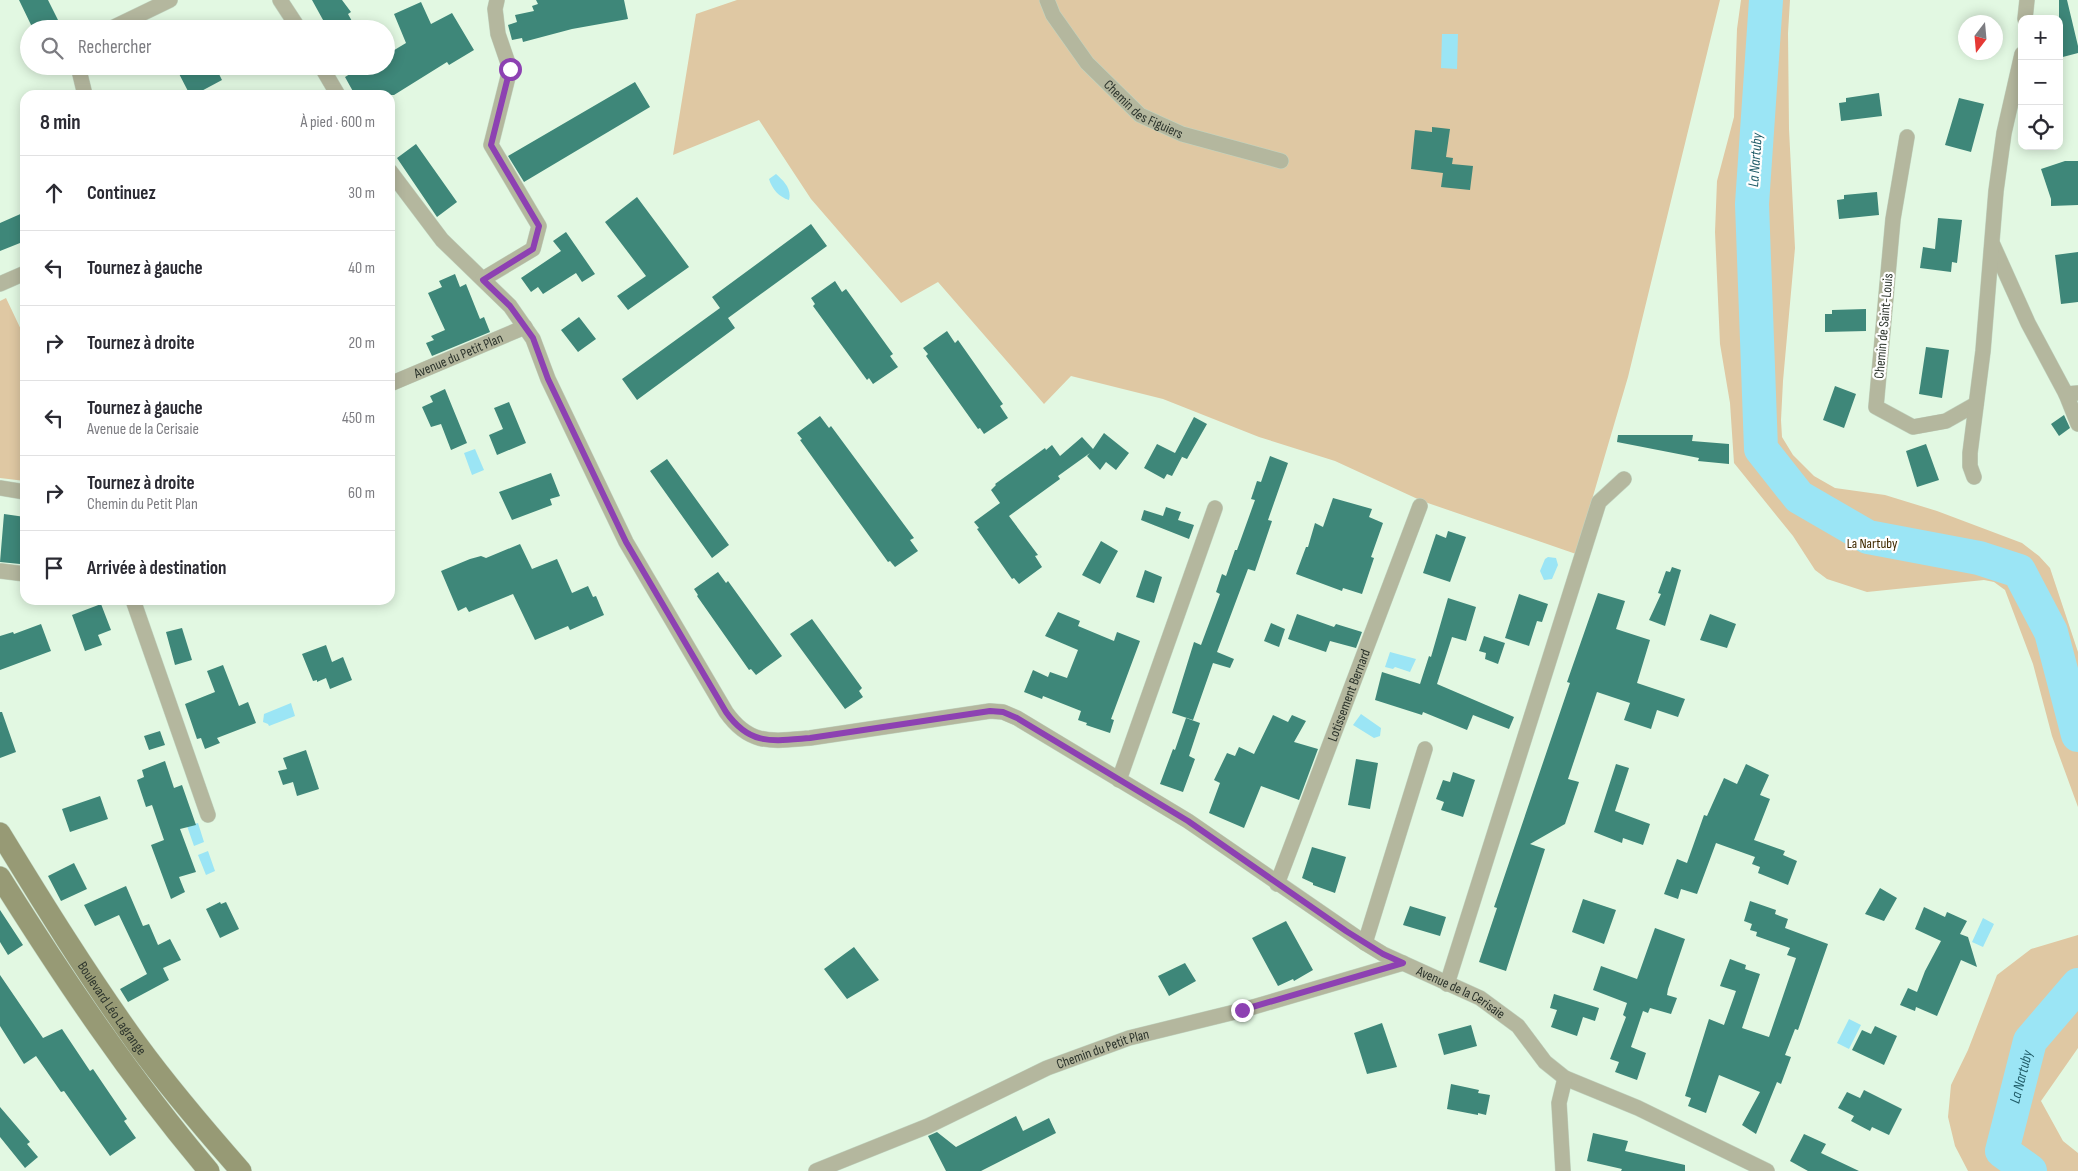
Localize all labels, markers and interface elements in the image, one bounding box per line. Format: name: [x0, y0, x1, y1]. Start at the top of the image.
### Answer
north arrow: [1958, 15, 2003, 60]
map controls: [2018, 15, 2063, 150]
button: +: [2018, 15, 2063, 60]
search box: [20, 20, 395, 75]
icon: search: [38, 34, 66, 62]
text: Rechercher: [78, 36, 152, 59]
route start: [499, 58, 522, 81]
button: −: [2018, 60, 2063, 105]
street label: Chemin des Figuiers: [1100, 76, 1186, 142]
button: locate: [2018, 105, 2063, 150]
text: 8 min: [40, 110, 81, 135]
text: À pied · 600 m: [301, 113, 375, 132]
water label: La Nartuby: [1744, 131, 1767, 188]
icon: ahead: [40, 179, 68, 207]
text: Continuez: [87, 182, 156, 205]
text: 30 m: [348, 184, 375, 203]
icon: left: [40, 254, 68, 282]
text: Tournez à gauche: [87, 257, 203, 280]
text: 40 m: [348, 259, 375, 278]
street label: Chemin de Saint-Louis: [1870, 273, 1897, 379]
icon: right: [40, 329, 68, 357]
street label: Avenue du Petit Plan: [410, 329, 506, 382]
text: Tournez à droite: [87, 332, 195, 355]
text: 20 m: [348, 334, 375, 353]
text: Tournez à gauche: [87, 397, 203, 420]
icon: left: [40, 404, 68, 432]
text: 450 m: [342, 409, 375, 428]
text: Avenue de la Cerisaie: [87, 420, 199, 439]
text: Tournez à droite: [87, 472, 195, 495]
icon: right: [40, 479, 68, 507]
text: 60 m: [348, 484, 375, 503]
text: Chemin du Petit Plan: [87, 495, 198, 514]
park label: La Nartuby: [1847, 535, 1898, 552]
icon: arrive: [40, 554, 68, 582]
text: Arrivée à destination: [87, 557, 227, 580]
street label: Lotissement Bernard: [1324, 647, 1374, 744]
street label: Boulevard Léo Lagrange: [74, 958, 150, 1058]
street label: Avenue de la Cerisaie: [1413, 962, 1508, 1023]
route end: [1231, 999, 1254, 1022]
street label: Chemin du Petit Plan: [1054, 1025, 1151, 1073]
water label: La Nartuby: [2006, 1047, 2038, 1105]

